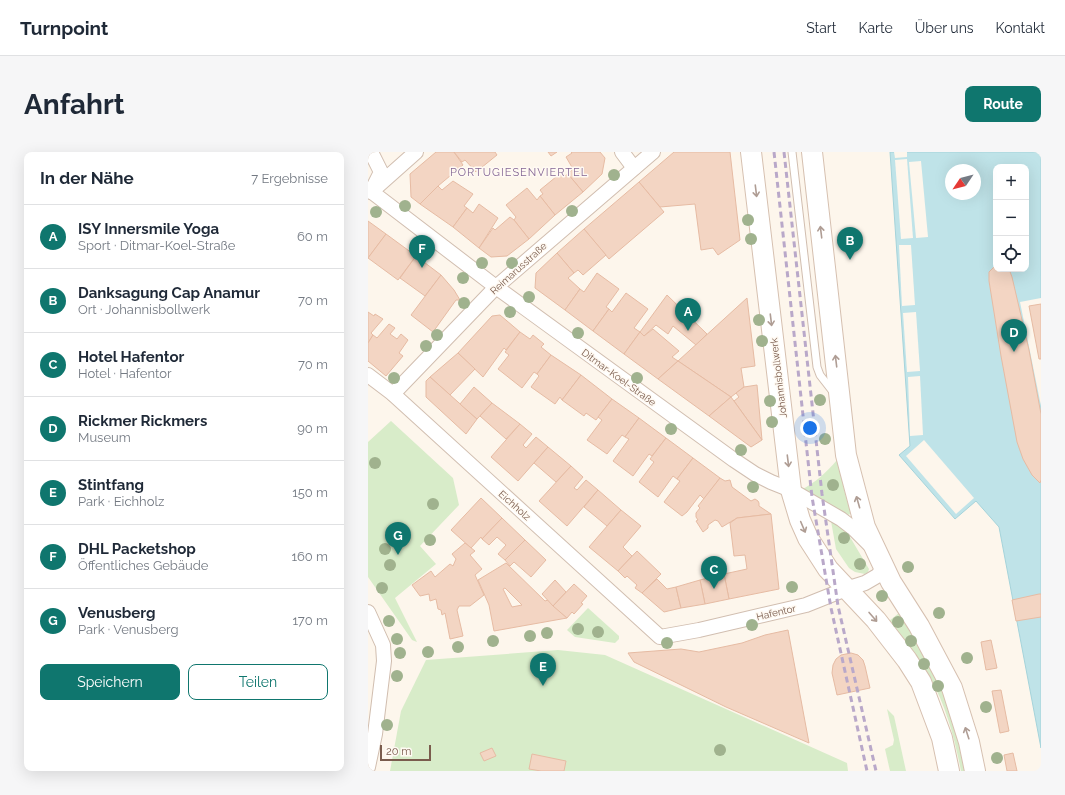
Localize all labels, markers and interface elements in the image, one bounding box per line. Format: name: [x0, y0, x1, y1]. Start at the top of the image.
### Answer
text: Turnpoint: [20, 17, 108, 39]
text: Start: [806, 20, 836, 36]
text: Karte: [858, 20, 893, 36]
text: Über uns: [915, 20, 974, 36]
text: Kontakt: [996, 20, 1045, 36]
button: Route: [965, 86, 1041, 122]
text: Anfahrt: [24, 88, 125, 121]
north arrow: [945, 164, 981, 200]
map controls: [993, 164, 1029, 272]
button: +: [993, 164, 1029, 200]
district label: PORTUGIESENVIERTEL: [450, 166, 588, 179]
text: In der Nähe: [40, 168, 134, 188]
text: 7 Ergebnisse: [251, 171, 328, 186]
one-way arrow: [752, 184, 760, 197]
button: −: [993, 200, 1029, 236]
text: ISY Innersmile Yoga: [78, 220, 219, 238]
one-way arrow: [817, 225, 825, 238]
pin: B: [837, 227, 863, 260]
text: A: [49, 229, 57, 244]
text: 60 m: [297, 229, 328, 244]
pin: F: [409, 235, 435, 268]
button: locate: [993, 236, 1029, 272]
text: Sport · Ditmar-Koel-Straße: [78, 238, 235, 253]
street label: Reimarusstraße: [488, 240, 549, 296]
text: Danksagung Cap Anamur: [78, 284, 260, 302]
text: B: [49, 293, 57, 308]
text: 70 m: [298, 293, 328, 308]
pin: A: [675, 298, 701, 331]
text: Ort · Johannisbollwerk: [78, 302, 210, 317]
one-way arrow: [767, 313, 775, 326]
pin: D: [1001, 319, 1027, 352]
street label: Johannisbollwerk: [768, 337, 789, 419]
street label: Ditmar-Koel-Straße: [579, 347, 658, 408]
text: Hotel Hafentor: [78, 348, 184, 366]
one-way arrow: [832, 355, 840, 368]
text: C: [49, 357, 57, 372]
text: 70 m: [298, 357, 328, 372]
text: Hotel · Hafentor: [78, 366, 172, 381]
text: Rickmer Rickmers: [78, 412, 207, 430]
your location: [800, 418, 820, 438]
text: D: [48, 421, 58, 436]
text: 90 m: [297, 421, 328, 436]
text: Museum: [78, 430, 131, 445]
one-way arrow: [784, 454, 792, 467]
text: Stintfang: [78, 476, 144, 494]
text: E: [49, 485, 57, 500]
text: 150 m: [292, 485, 328, 500]
street label: Eichholz: [496, 488, 533, 523]
text: Park · Eichholz: [78, 494, 164, 509]
one-way arrow: [854, 496, 861, 509]
one-way arrow: [800, 521, 807, 533]
pin: G: [385, 522, 411, 555]
text: DHL Packetshop: [78, 540, 196, 558]
text: F: [49, 549, 57, 564]
text: 160 m: [291, 549, 328, 564]
pin: C: [701, 556, 727, 589]
text: Öffentliches Gebäude: [78, 558, 208, 573]
street label: Hafentor: [755, 602, 797, 622]
text: Venusberg: [78, 604, 156, 622]
one-way arrow: [868, 612, 877, 622]
text: G: [48, 613, 58, 628]
text: 170 m: [292, 613, 328, 628]
text: Park · Venusberg: [78, 622, 178, 637]
pin: E: [530, 653, 556, 686]
button: Speichern: [40, 664, 180, 700]
button: Teilen: [188, 664, 328, 700]
one-way arrow: [962, 727, 970, 739]
scale bar: [380, 743, 431, 762]
text: 20 m: [386, 745, 411, 758]

